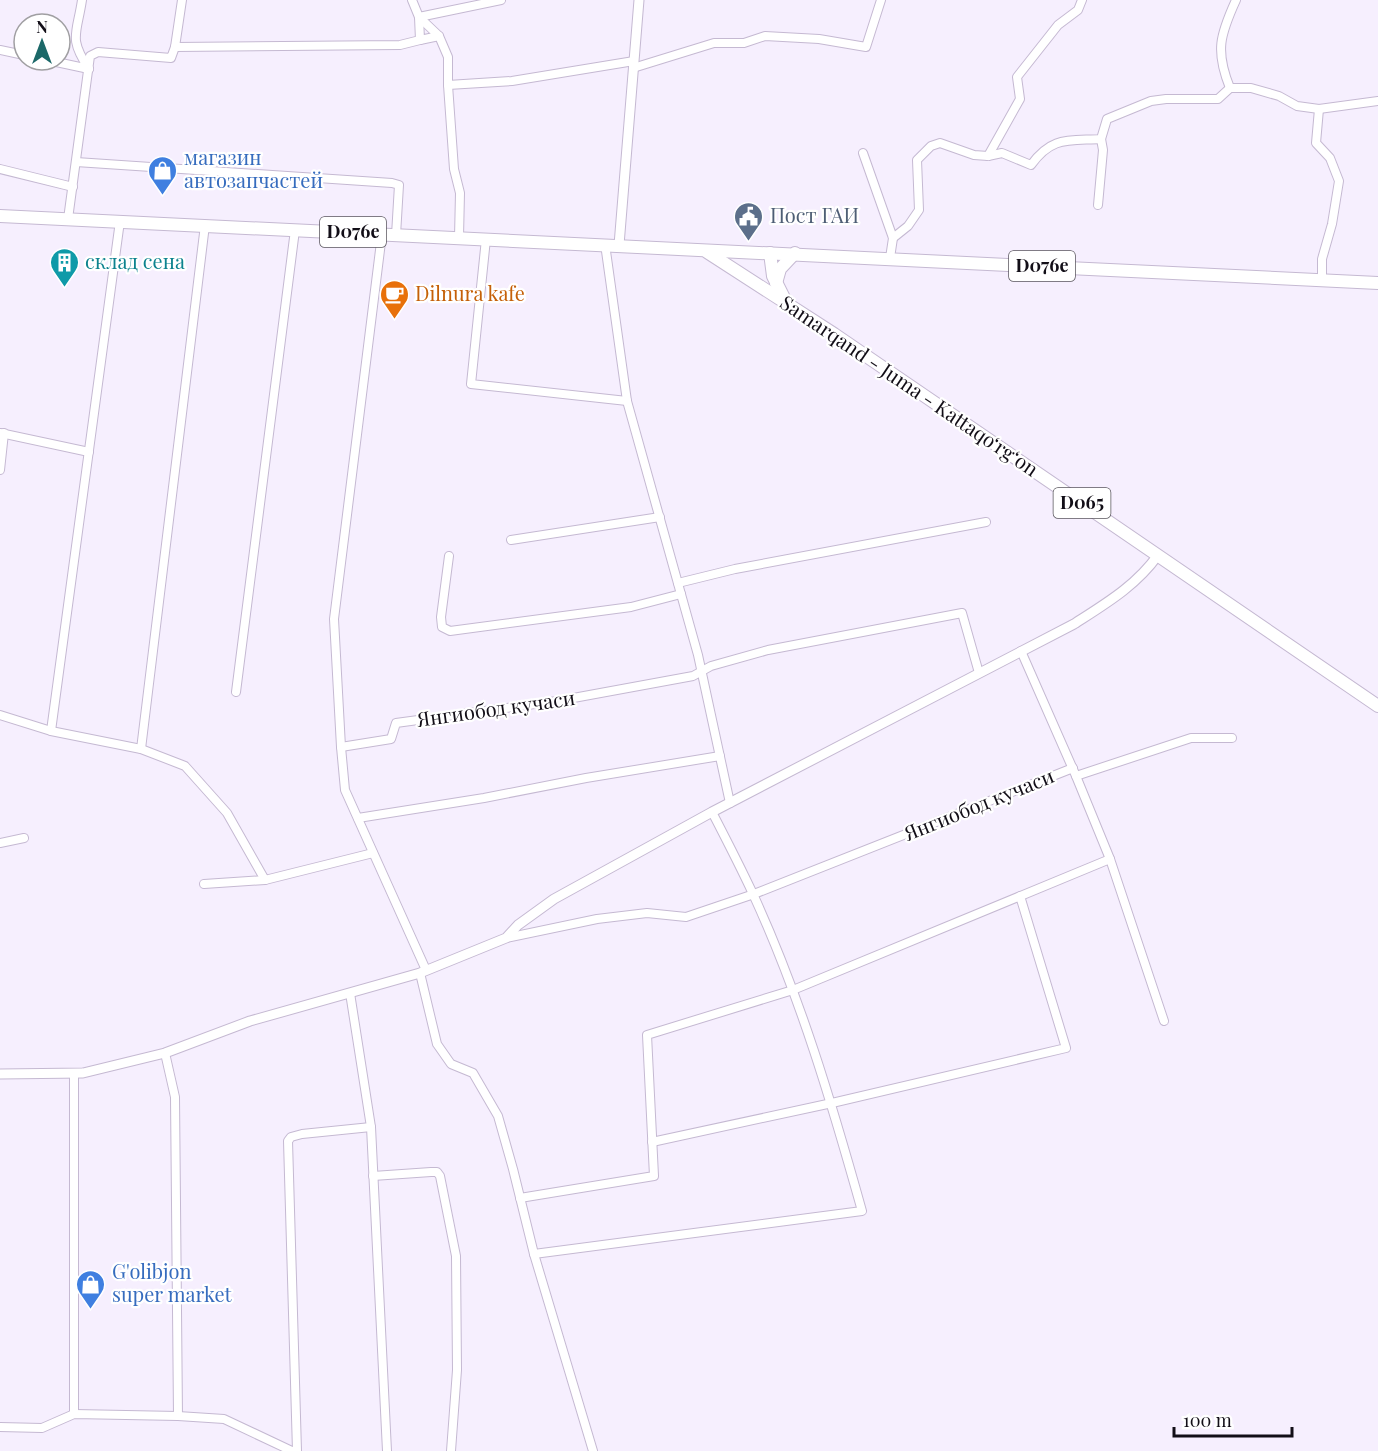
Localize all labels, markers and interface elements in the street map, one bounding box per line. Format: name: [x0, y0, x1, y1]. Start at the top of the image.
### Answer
north arrow: [12, 12, 72, 72]
text: N: [36, 16, 48, 37]
place label: магазин автозапчастей: [184, 143, 323, 193]
shop icon: магазин автозапчастей: [147, 154, 179, 196]
public building icon: Пост ГАИ: [733, 200, 765, 242]
place label: Пост ГАИ: [770, 201, 859, 228]
road number: D076e: [320, 217, 386, 247]
building icon: склад сена: [48, 246, 80, 288]
place label: склад сена: [85, 247, 185, 274]
road number: D076e: [1009, 251, 1075, 281]
cafe icon: Dilnura kafe: [378, 278, 410, 320]
place label: Dilnura kafe: [415, 279, 525, 306]
street label: Samarqand - Juma - Kattaqo‘rg‘on: [775, 288, 1044, 482]
road number: D065: [1054, 488, 1110, 518]
street label: Янгиобод кучаси: [414, 683, 577, 732]
street label: Янгиобод кучаси: [898, 761, 1057, 846]
place label: G'olibjon super market: [112, 1257, 233, 1307]
shop icon: G'olibjon super market: [75, 1268, 107, 1310]
scale bar: [1174, 1400, 1292, 1438]
text: 100 m: [1183, 1408, 1232, 1432]

